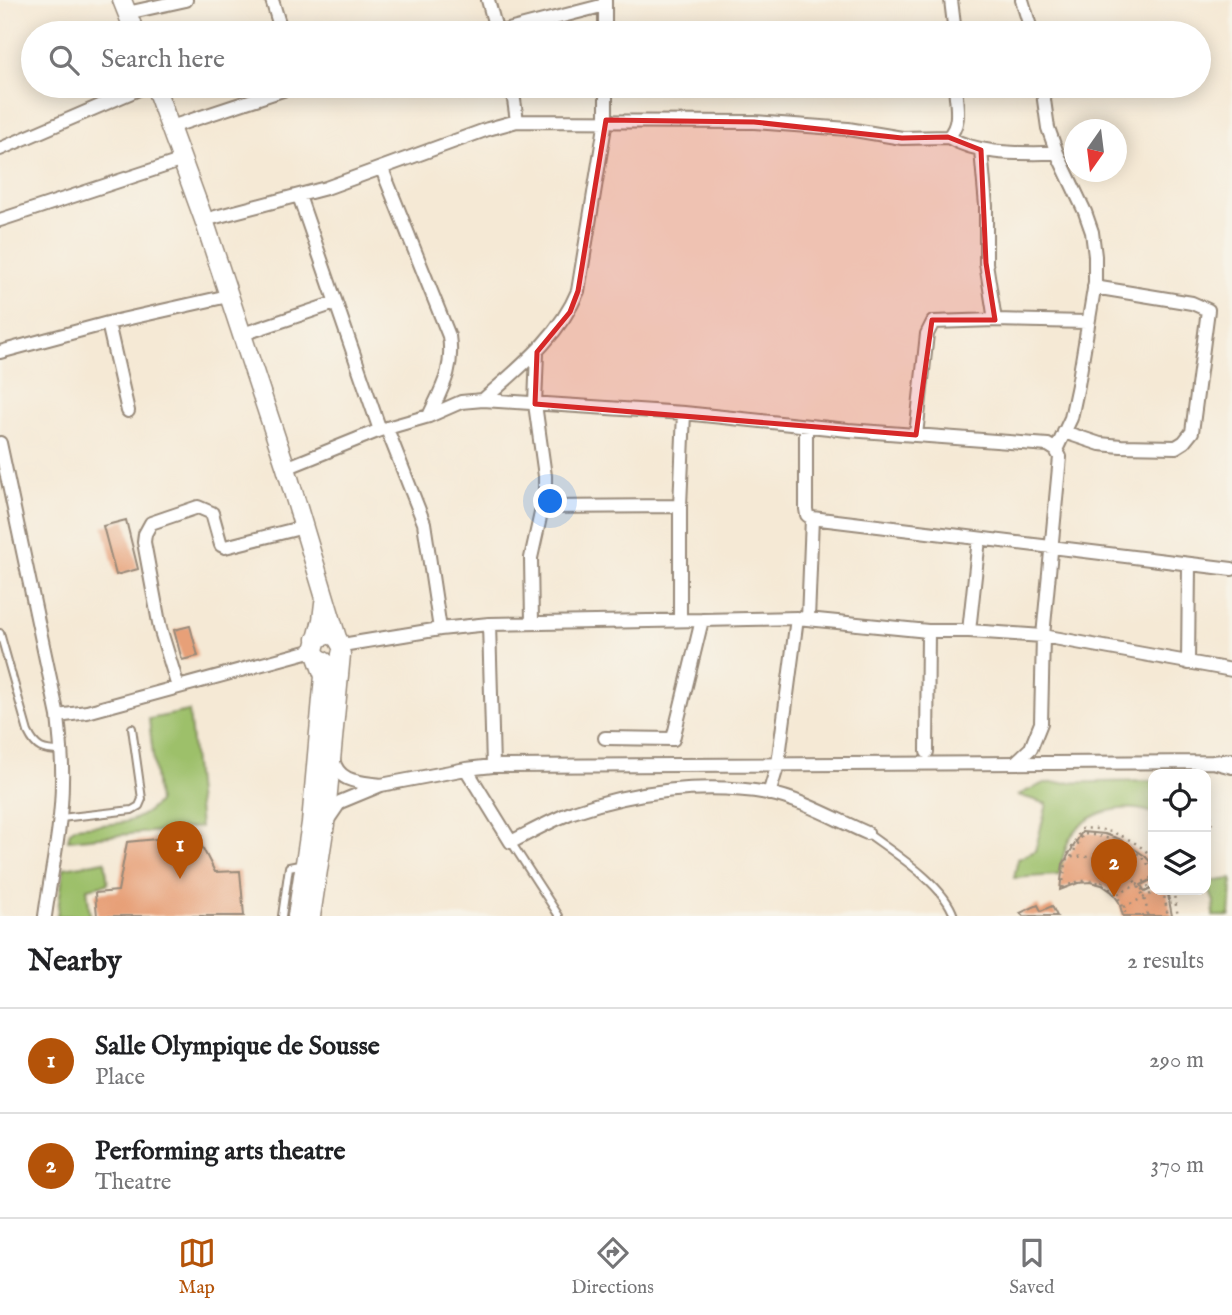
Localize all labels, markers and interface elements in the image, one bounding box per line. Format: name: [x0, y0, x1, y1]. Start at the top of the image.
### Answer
search box: [21, 21, 1211, 98]
icon: search: [45, 41, 83, 79]
text: Search here: [101, 43, 225, 76]
north arrow: [1064, 119, 1127, 182]
your location: [533, 484, 567, 518]
map controls: [1148, 769, 1211, 895]
button: locate: [1148, 769, 1211, 832]
pin: 1: [157, 821, 203, 879]
button: layers: [1148, 832, 1211, 895]
pin: 2: [1091, 839, 1137, 897]
text: Nearby: [28, 943, 121, 981]
text: 2 results: [1127, 947, 1204, 976]
text: Salle Olympique de Sousse: [95, 1030, 380, 1063]
text: 1: [47, 1046, 55, 1075]
text: 290 m: [1149, 1046, 1204, 1075]
text: Place: [95, 1063, 145, 1092]
text: Performing arts theatre: [95, 1135, 345, 1168]
text: 2: [46, 1151, 56, 1180]
text: 370 m: [1151, 1151, 1204, 1180]
text: Theatre: [95, 1168, 171, 1197]
tab: Map: [178, 1234, 216, 1300]
tab: Directions: [571, 1234, 654, 1300]
tab: Saved: [1009, 1234, 1054, 1300]

